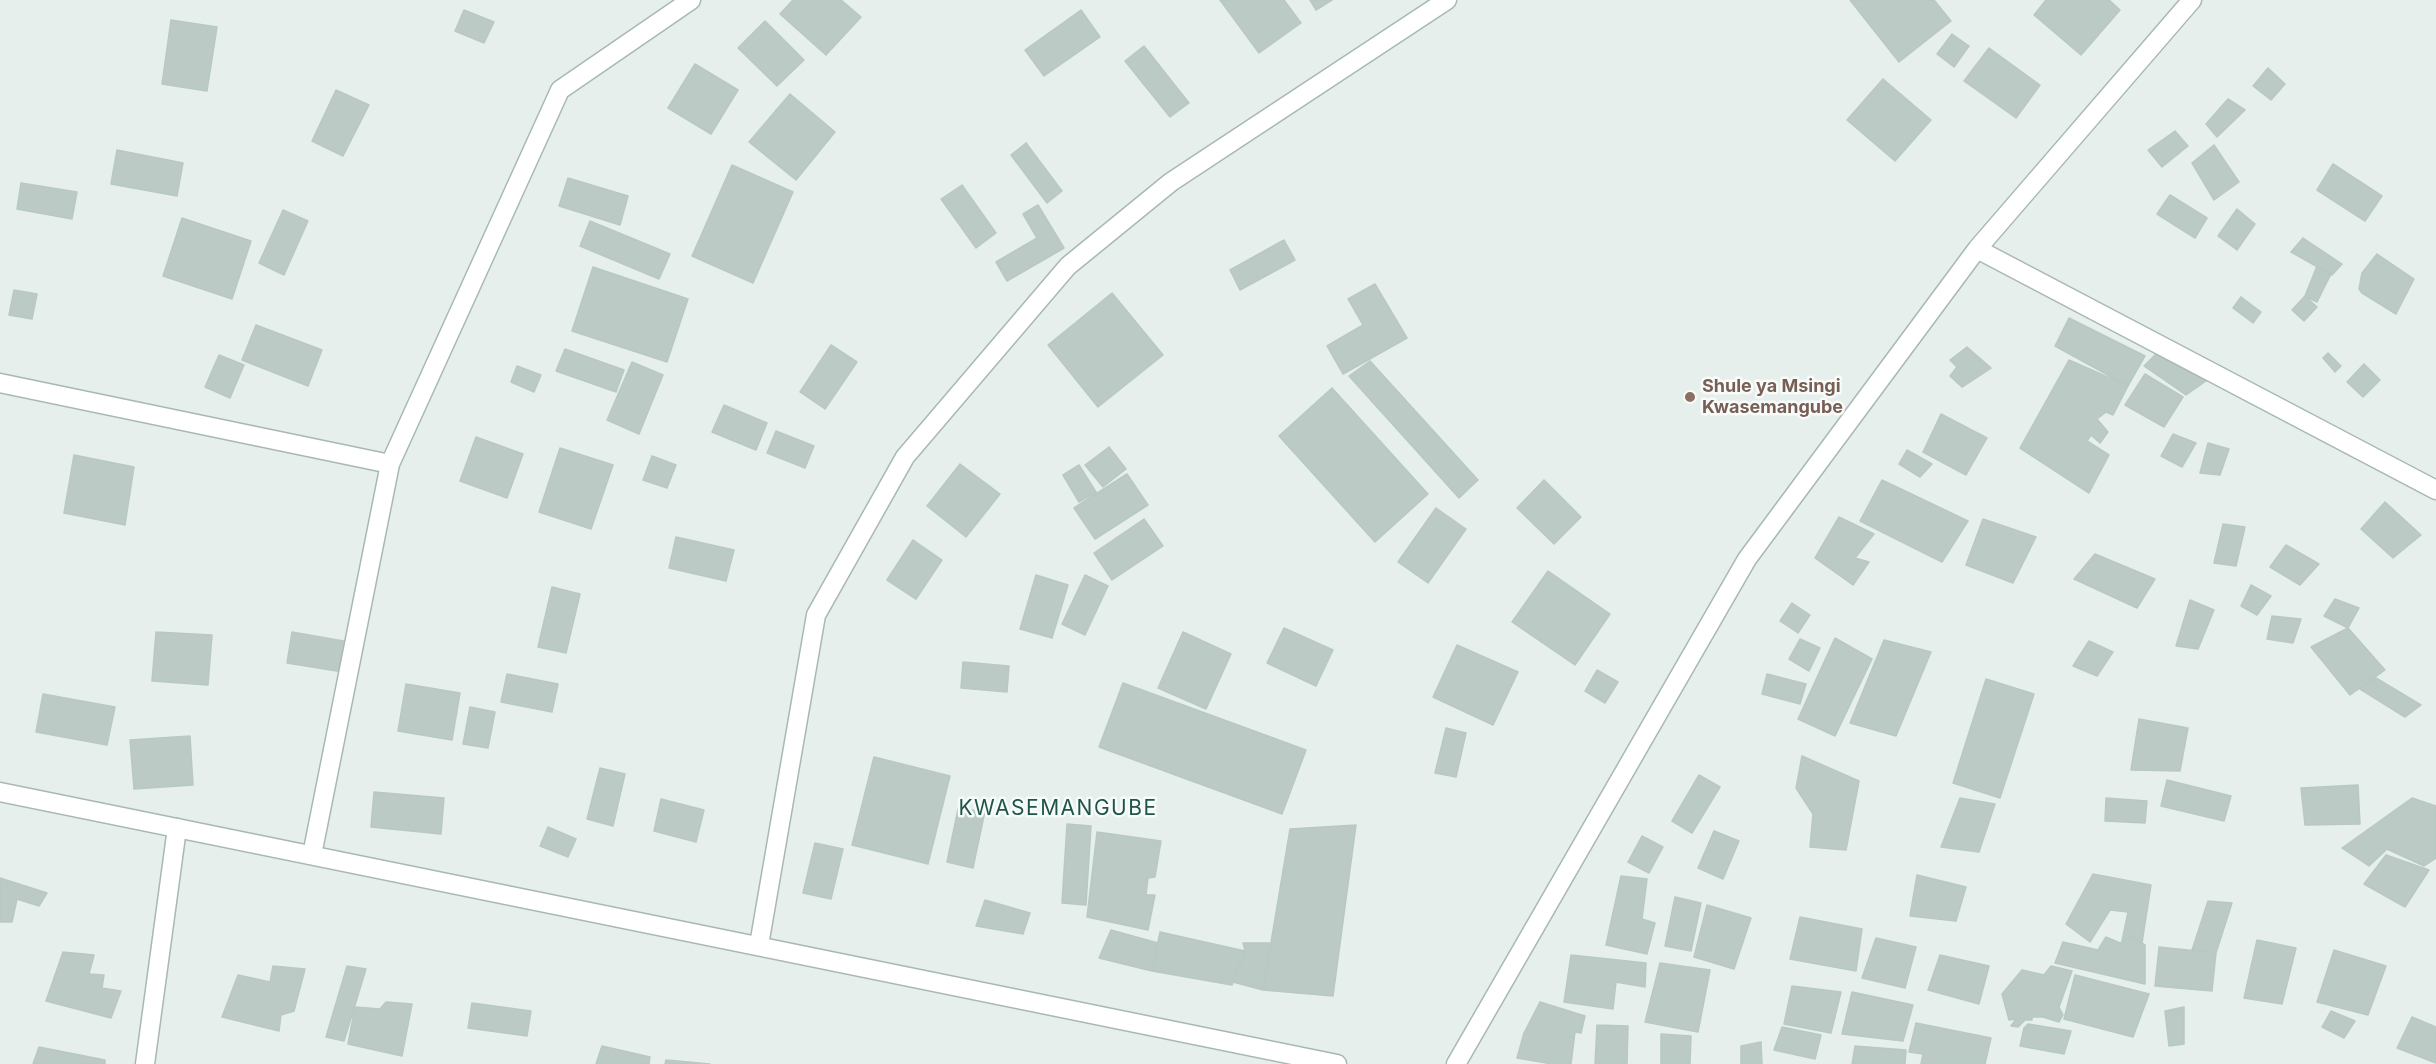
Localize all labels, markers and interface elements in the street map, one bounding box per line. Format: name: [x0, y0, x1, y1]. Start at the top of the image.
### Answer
place label: Shule ya Msingi Kwasemangube: [1702, 376, 1843, 418]
marker: Shule ya Msingi Kwasemangube: [1683, 390, 1697, 404]
district label: KWASEMANGUBE: [958, 796, 1158, 822]

